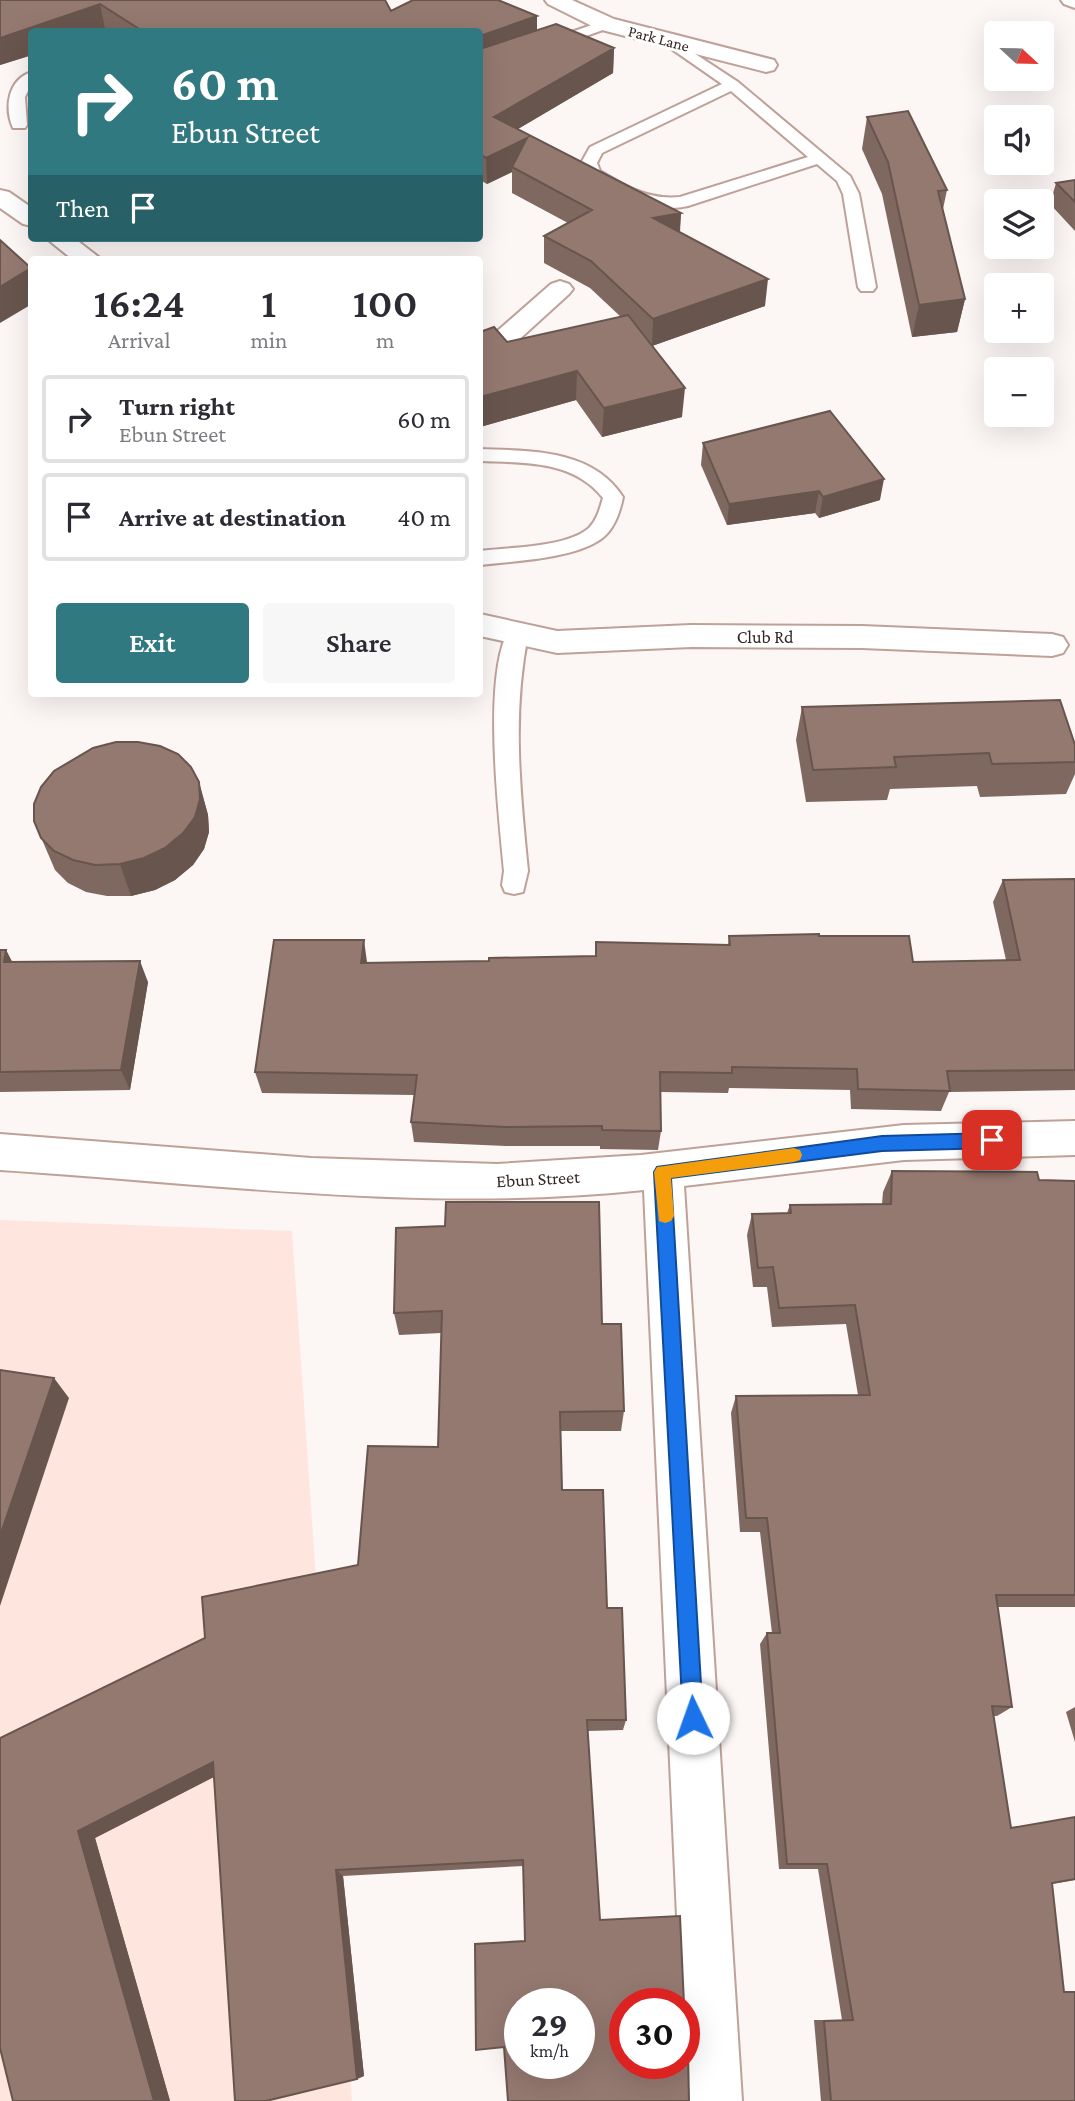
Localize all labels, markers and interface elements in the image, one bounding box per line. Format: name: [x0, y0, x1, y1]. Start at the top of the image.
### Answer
north arrow: [984, 21, 1054, 91]
map controls: [984, 21, 1054, 427]
street label: Park Lane: [627, 22, 691, 55]
icon: right: [56, 56, 147, 147]
text: 60 m: [171, 56, 278, 111]
button: sound: [984, 105, 1054, 175]
text: Ebun Street: [171, 114, 320, 150]
icon: arrive: [124, 189, 162, 227]
button: layers: [984, 189, 1054, 259]
text: Then: [56, 194, 110, 223]
button: +: [984, 273, 1054, 343]
text: 16:24: [94, 279, 185, 326]
text: 1: [261, 279, 276, 326]
text: 100: [353, 279, 417, 326]
text: Arrival: [108, 327, 170, 353]
text: min: [250, 327, 287, 353]
text: m: [376, 327, 394, 353]
button: −: [984, 357, 1054, 427]
text: Turn right: [119, 392, 235, 421]
icon: right: [60, 400, 98, 438]
text: 60 m: [397, 405, 451, 434]
text: Ebun Street: [119, 421, 226, 447]
icon: arrive: [60, 498, 98, 536]
text: Arrive at destination: [119, 503, 346, 532]
text: 40 m: [397, 503, 451, 532]
button: Exit: [56, 603, 249, 683]
button: Share: [263, 603, 455, 683]
street label: Club Rd: [737, 627, 794, 647]
pin: [962, 1110, 1022, 1170]
icon: arrive: [973, 1121, 1011, 1159]
street label: Ebun Street: [496, 1167, 581, 1191]
position arrow: [656, 1681, 730, 1755]
speed limit sign: 30: [609, 1988, 700, 2079]
text: 29: [531, 2005, 568, 2044]
text: km/h: [530, 2041, 569, 2061]

